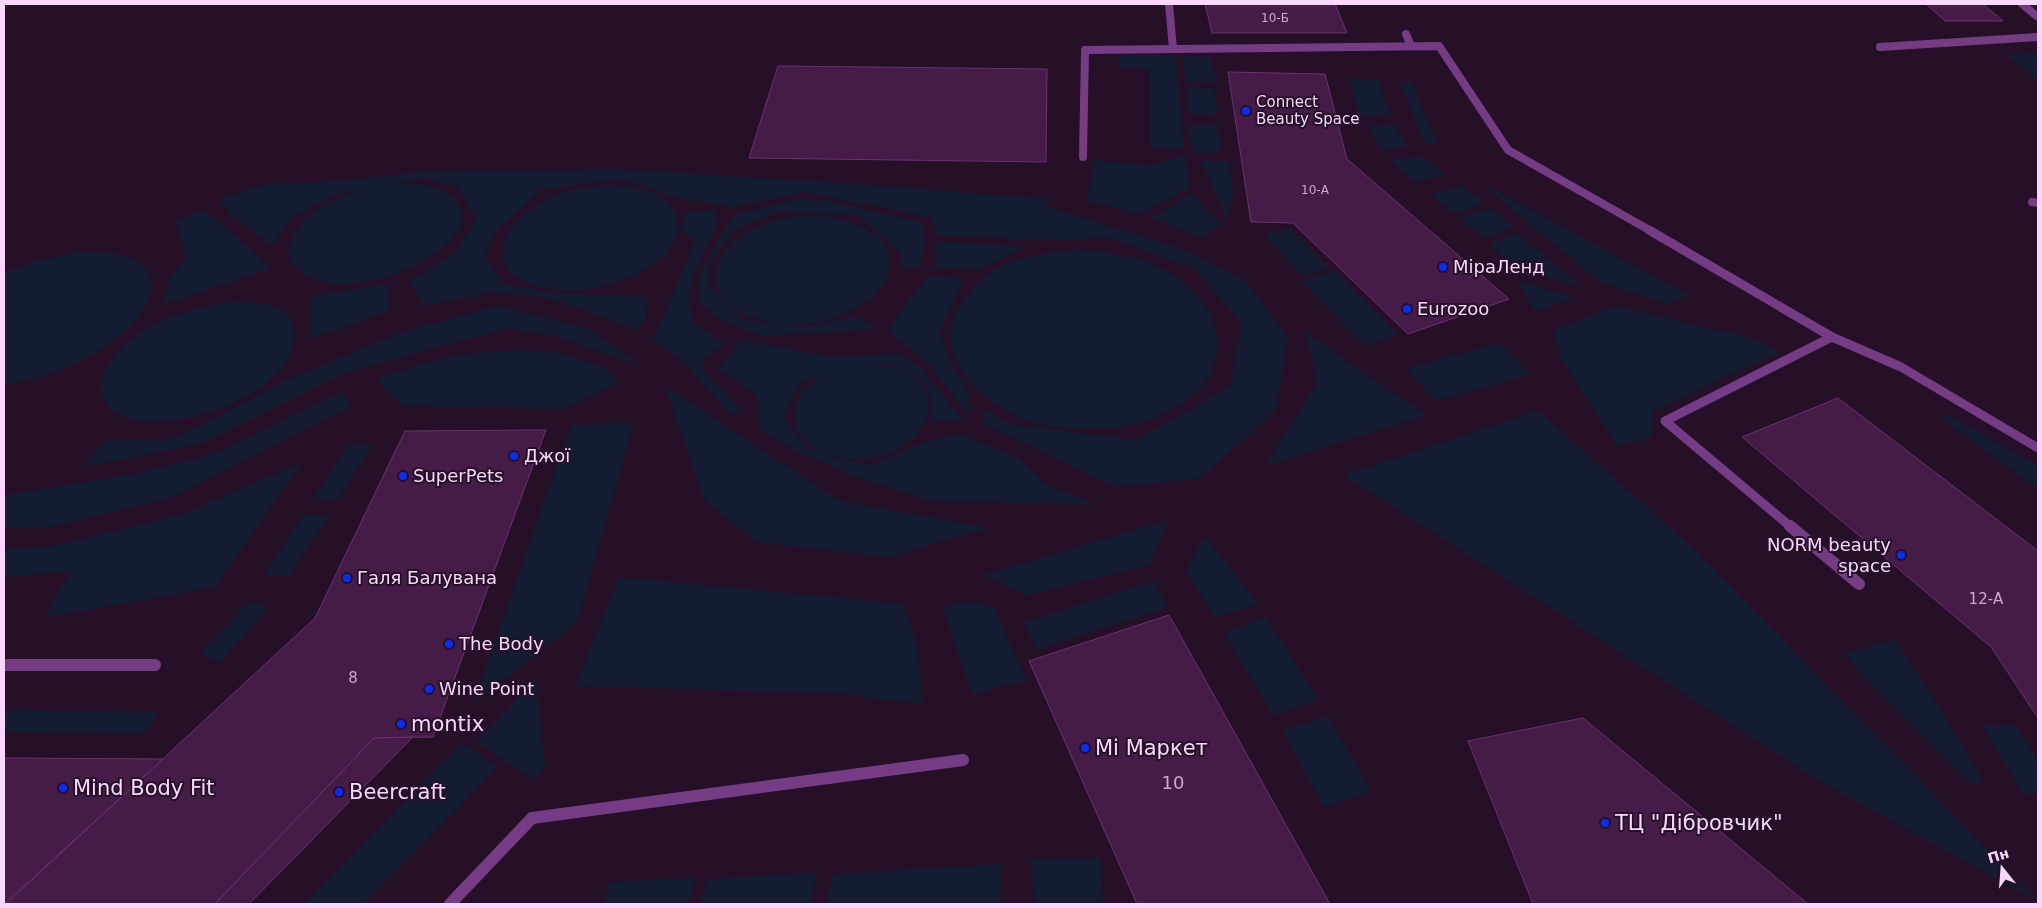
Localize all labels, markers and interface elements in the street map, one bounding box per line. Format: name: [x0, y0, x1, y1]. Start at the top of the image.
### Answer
house number: 10-Б: [1261, 11, 1289, 25]
place label: Connect Beauty Space: [1256, 93, 1359, 128]
marker: Connect Beauty Space: [1240, 105, 1252, 117]
house number: 10-А: [1301, 183, 1330, 197]
place label: МіраЛенд: [1453, 256, 1545, 277]
marker: МіраЛенд: [1437, 261, 1449, 273]
place label: Eurozoo: [1417, 298, 1489, 319]
marker: Eurozoo: [1401, 303, 1413, 315]
place label: Джої: [524, 445, 571, 466]
marker: Джої: [508, 450, 520, 462]
place label: SuperPets: [413, 465, 503, 486]
marker: SuperPets: [397, 470, 409, 482]
place label: NORM beauty space: [1767, 534, 1891, 576]
marker: NORM beauty space: [1895, 549, 1907, 561]
place label: Галя Балувана: [357, 567, 497, 588]
marker: Галя Балувана: [341, 572, 353, 584]
house number: 12-А: [1969, 590, 2004, 608]
place label: The Body: [458, 633, 544, 654]
marker: The Body: [443, 638, 455, 650]
house number: 8: [348, 669, 358, 687]
place label: Wine Point: [439, 678, 534, 699]
marker: Wine Point: [423, 683, 435, 695]
place label: montix: [411, 712, 484, 736]
marker: montix: [395, 718, 407, 730]
place label: Мі Маркет: [1095, 736, 1208, 760]
marker: Мі Маркет: [1079, 742, 1091, 754]
house number: 10: [1162, 772, 1184, 793]
place label: Mind Body Fit: [73, 776, 215, 800]
place label: Beercraft: [349, 780, 446, 804]
marker: Mind Body Fit: [57, 782, 69, 794]
marker: Beercraft: [333, 786, 345, 798]
place label: ТЦ "Дібровчик": [1614, 811, 1783, 835]
marker: ТЦ "Дібровчик": [1599, 817, 1611, 829]
north arrow: [1977, 843, 2027, 893]
text: Пн: [1986, 845, 2011, 866]

